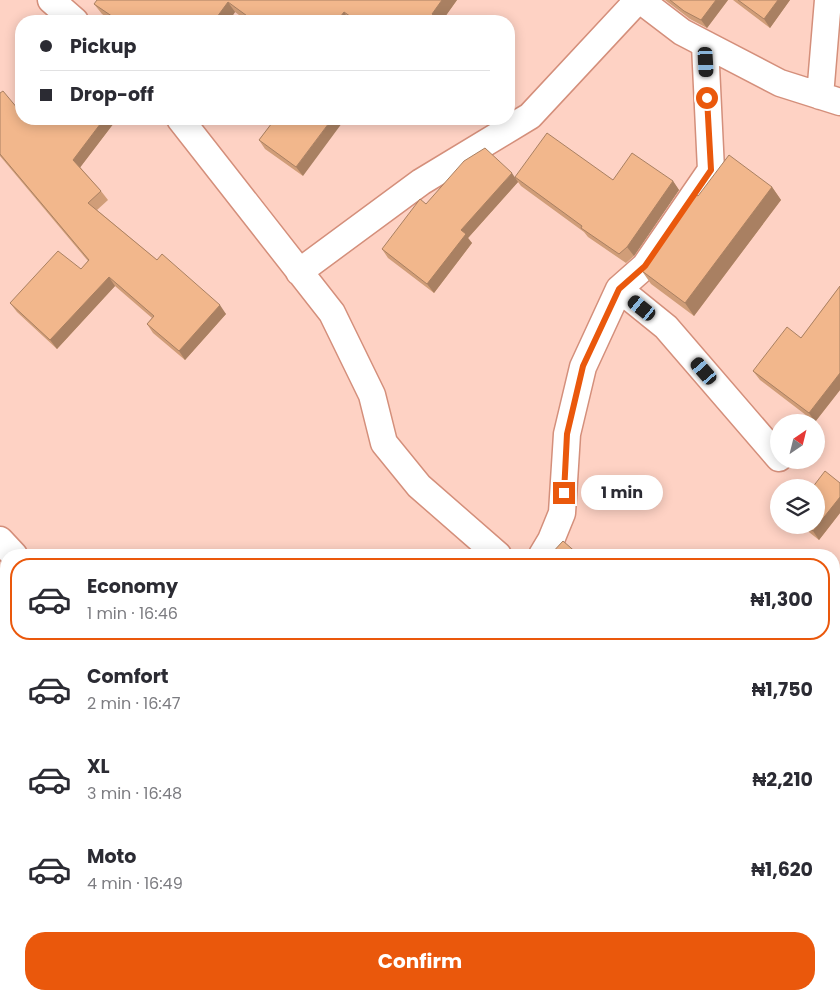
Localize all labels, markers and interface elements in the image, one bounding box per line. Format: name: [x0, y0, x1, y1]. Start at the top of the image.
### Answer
text: Pickup: [70, 33, 136, 60]
car: [697, 47, 714, 77]
text: Drop-off: [70, 81, 154, 108]
route start: [696, 87, 718, 109]
car: [625, 293, 658, 323]
car: [688, 355, 719, 387]
north arrow: [770, 414, 825, 469]
map controls: [770, 414, 825, 534]
callout: 1 min: [582, 476, 664, 510]
button: layers: [770, 479, 825, 534]
text: 1 min: [601, 481, 643, 504]
route end: [553, 482, 575, 504]
text: Economy: [87, 573, 178, 600]
icon: car: [27, 577, 72, 622]
text: ₦1,300: [750, 586, 813, 613]
text: 1 min · 16:46: [87, 602, 178, 625]
text: Comfort: [87, 663, 169, 690]
icon: car: [27, 667, 72, 712]
text: ₦1,750: [752, 676, 813, 703]
text: 2 min · 16:47: [87, 692, 181, 715]
text: XL: [87, 753, 110, 780]
icon: car: [27, 757, 72, 802]
text: ₦2,210: [753, 766, 813, 793]
text: 3 min · 16:48: [87, 782, 182, 805]
text: Moto: [87, 843, 136, 870]
icon: car: [27, 847, 72, 892]
text: ₦1,620: [751, 856, 813, 883]
text: 4 min · 16:49: [87, 872, 183, 895]
button: Confirm: [25, 932, 815, 990]

